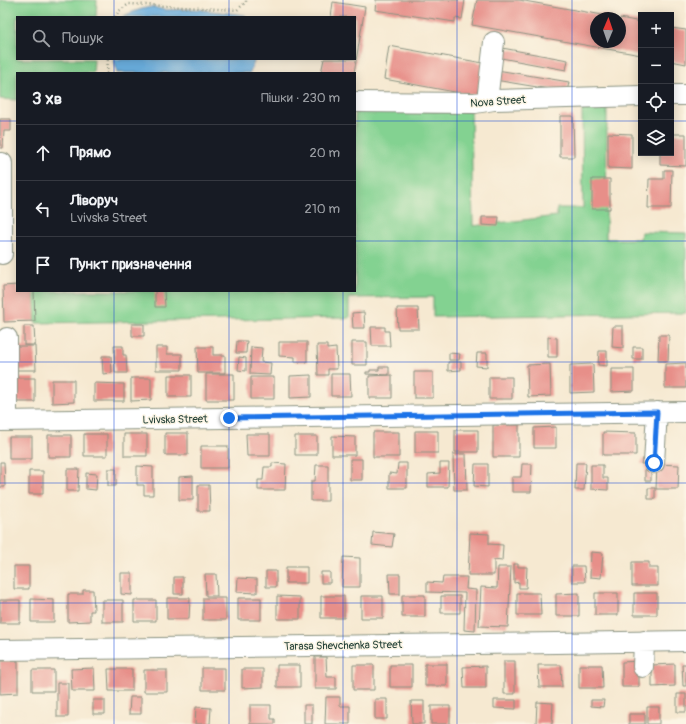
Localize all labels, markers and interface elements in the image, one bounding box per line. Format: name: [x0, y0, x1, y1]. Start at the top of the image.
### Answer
north arrow: [590, 12, 626, 48]
map controls: [638, 12, 674, 156]
button: +: [638, 12, 674, 48]
search box: [16, 16, 356, 60]
icon: search: [30, 27, 52, 49]
text: Пошук: [62, 29, 104, 48]
button: −: [638, 48, 674, 84]
button: locate: [638, 84, 674, 120]
text: 3 хв: [32, 88, 62, 109]
text: Пішки · 230 m: [261, 90, 340, 106]
street label: Nova Street: [470, 93, 527, 110]
button: layers: [638, 120, 674, 156]
icon: ahead: [32, 142, 54, 164]
text: Прямо: [70, 143, 111, 162]
text: 20 m: [309, 145, 340, 161]
text: Ліворуч: [70, 191, 118, 210]
icon: left: [32, 198, 54, 220]
text: 210 m: [304, 201, 340, 217]
text: Lvivska Street: [70, 210, 147, 226]
icon: arrive: [32, 254, 54, 276]
text: Пункт призначення: [70, 255, 191, 274]
route end: [220, 409, 238, 427]
street label: Lvivska Street: [142, 412, 208, 427]
route start: [645, 454, 663, 472]
street label: Tarasa Shevchenka Street: [284, 638, 403, 653]

